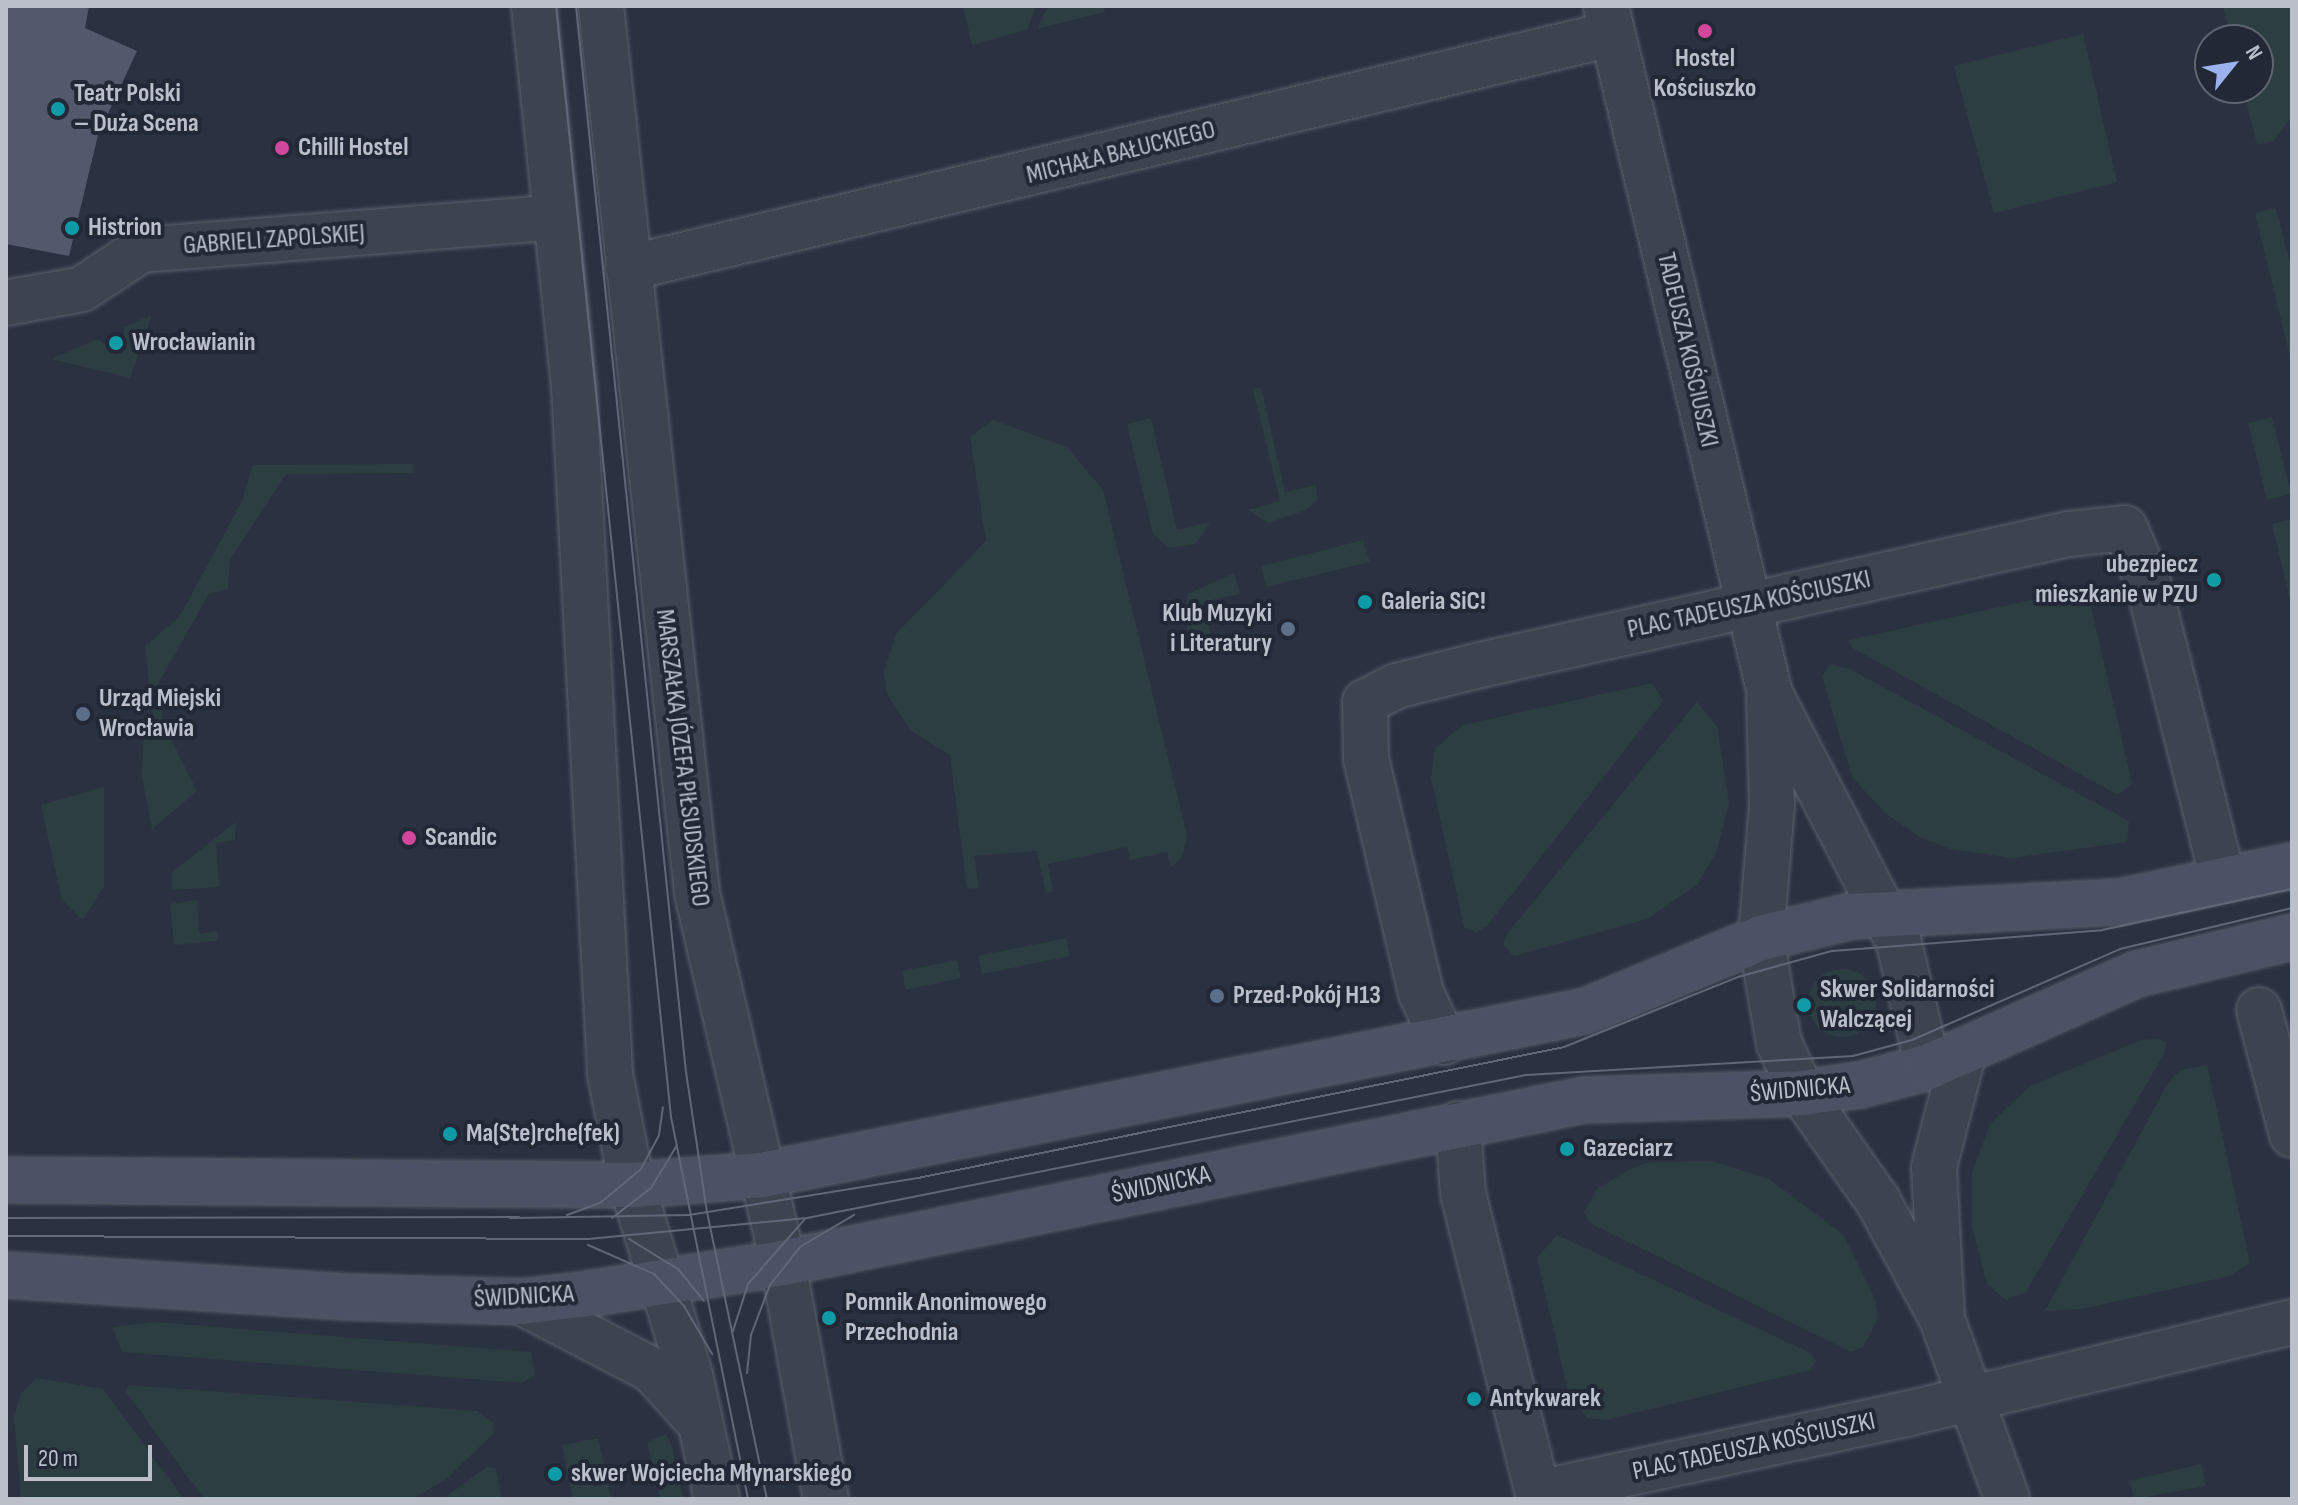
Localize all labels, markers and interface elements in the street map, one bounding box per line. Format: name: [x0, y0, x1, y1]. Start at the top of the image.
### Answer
marker: Hostel Kościuszko: [1696, 22, 1714, 40]
north arrow: [2194, 24, 2274, 104]
text: N: [2239, 41, 2268, 65]
place label: Hostel Kościuszko: [1654, 43, 1756, 104]
place label: Teatr Polski – Duża Scena: [74, 78, 199, 140]
marker: Teatr Polski – Duża Scena: [49, 100, 67, 118]
street label: MICHAŁA BAŁUCKIEGO: [1023, 114, 1219, 192]
place label: Chilli Hostel: [298, 132, 408, 164]
marker: Chilli Hostel: [273, 139, 291, 157]
place label: Histrion: [88, 212, 162, 244]
street label: GABRIELI ZAPOLSKIEJ: [182, 218, 366, 262]
marker: Histrion: [63, 219, 81, 237]
street label: TADEUSZA KOŚCIUSZKI: [1649, 250, 1725, 450]
place label: Wrocławianin: [132, 327, 256, 359]
marker: Wrocławianin: [107, 334, 125, 352]
place label: ubezpiecz mieszkanie w PZU: [2035, 549, 2198, 610]
street label: PLAC TADEUSZA KOŚCIUSZKI: [1625, 564, 1873, 646]
marker: ubezpiecz mieszkanie w PZU: [2205, 571, 2223, 589]
place label: Galeria SiC!: [1381, 586, 1486, 618]
marker: Galeria SiC!: [1356, 593, 1374, 611]
place label: Klub Muzyki i Literatury: [1162, 598, 1272, 660]
street label: MARSZAŁKA JÓZEFA PIŁSUDSKIEGO: [648, 608, 716, 908]
marker: Klub Muzyki i Literatury: [1279, 620, 1297, 638]
place label: Urząd Miejski Wrocławia: [99, 683, 221, 744]
marker: Urząd Miejski Wrocławia: [74, 705, 92, 723]
place label: Scandic: [425, 822, 497, 854]
marker: Scandic: [400, 829, 418, 847]
place label: Skwer Solidarności Walczącej: [1820, 974, 1995, 1036]
place label: Przed·Pokój H13: [1233, 980, 1381, 1012]
marker: Przed·Pokój H13: [1208, 987, 1226, 1005]
marker: Skwer Solidarności Walczącej: [1795, 996, 1813, 1014]
street label: ŚWIDNICKA: [1749, 1070, 1851, 1110]
place label: Ma(Ste)rche(fek): [466, 1118, 620, 1150]
marker: Ma(Ste)rche(fek): [441, 1125, 459, 1143]
place label: Gazeciarz: [1583, 1133, 1673, 1165]
marker: Gazeciarz: [1558, 1140, 1576, 1158]
street label: ŚWIDNICKA: [1109, 1159, 1213, 1211]
street label: ŚWIDNICKA: [473, 1279, 575, 1315]
place label: Pomnik Anonimowego Przechodnia: [845, 1287, 1047, 1348]
marker: Pomnik Anonimowego Przechodnia: [820, 1309, 838, 1327]
place label: Antykwarek: [1490, 1383, 1601, 1415]
marker: Antykwarek: [1465, 1390, 1483, 1408]
street label: PLAC TADEUSZA KOŚCIUSZKI: [1630, 1406, 1878, 1488]
scale bar: [28, 1429, 156, 1479]
text: 20 m: [38, 1444, 78, 1473]
place label: skwer Wojciecha Młynarskiego: [571, 1458, 852, 1490]
marker: skwer Wojciecha Młynarskiego: [546, 1465, 564, 1483]

